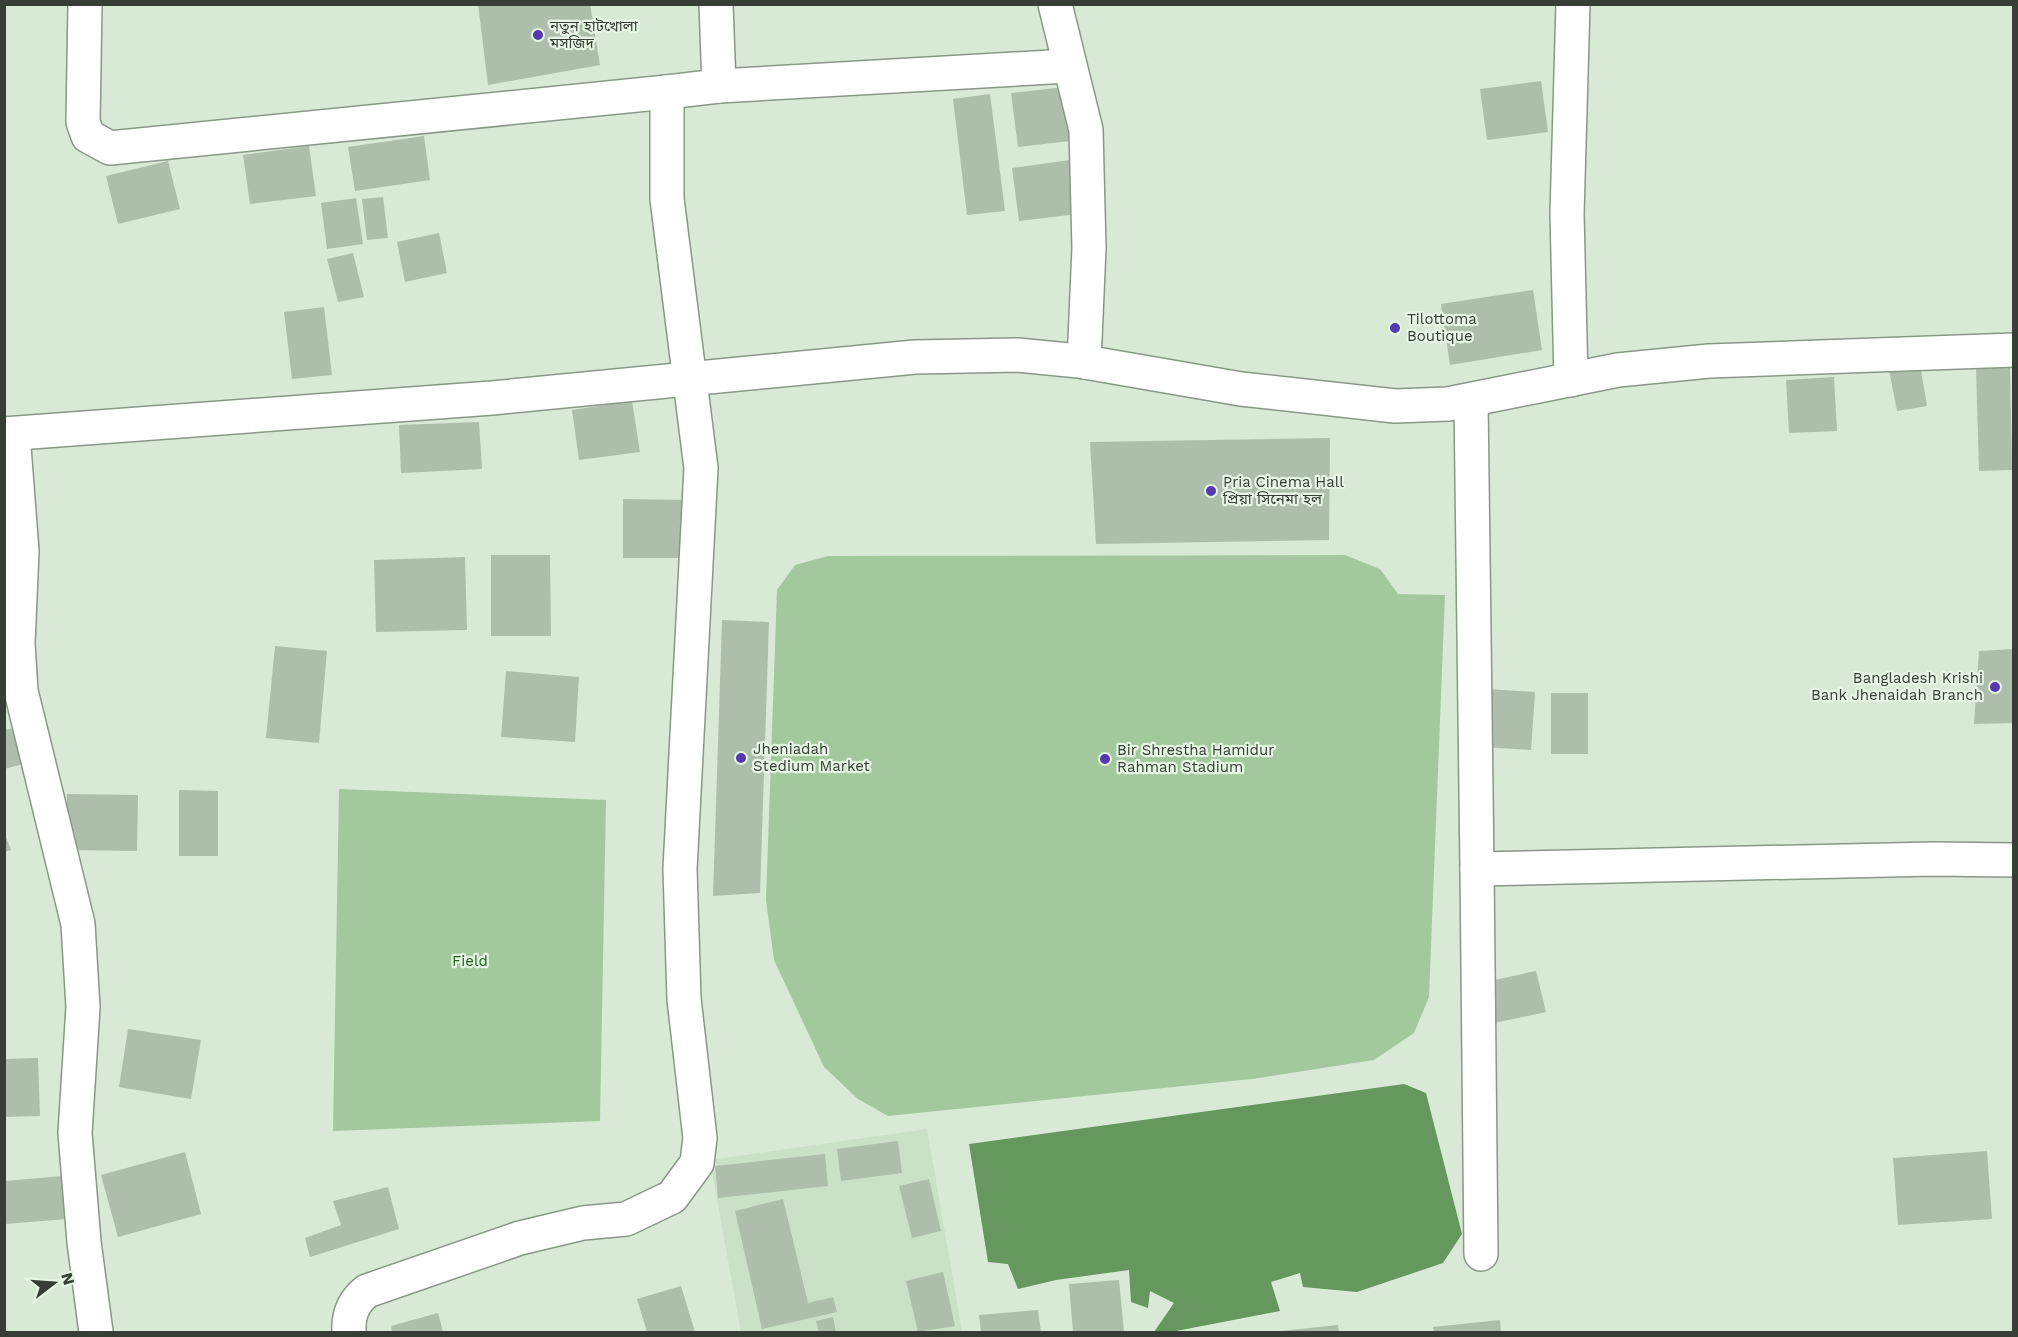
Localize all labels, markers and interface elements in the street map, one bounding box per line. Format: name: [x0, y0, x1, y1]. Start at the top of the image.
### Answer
place label: নতুন হাটখোলা মসজিদ: [549, 17, 639, 52]
marker: নতুন হাটখোলা মসজিদ: [531, 28, 545, 42]
place label: Tilottoma Boutique: [1407, 310, 1477, 345]
marker: Tilottoma Boutique: [1388, 321, 1402, 335]
place label: Pria Cinema Hall প্রিয়া সিনেমা হল: [1222, 473, 1344, 508]
marker: Pria Cinema Hall প্রিয়া সিনেমা হল: [1204, 484, 1218, 498]
place label: Bangladesh Krishi Bank Jhenaidah Branch: [1811, 669, 1983, 704]
marker: Bangladesh Krishi Bank Jhenaidah Branch: [1988, 680, 2002, 694]
place label: Jheniadah Stedium Market: [753, 740, 871, 775]
place label: Bir Shrestha Hamidur Rahman Stadium: [1117, 741, 1274, 776]
marker: Jheniadah Stedium Market: [734, 751, 748, 765]
marker: Bir Shrestha Hamidur Rahman Stadium: [1098, 752, 1112, 766]
park label: Field: [452, 952, 488, 970]
north arrow: [24, 1253, 84, 1313]
text: N: [57, 1270, 79, 1287]

